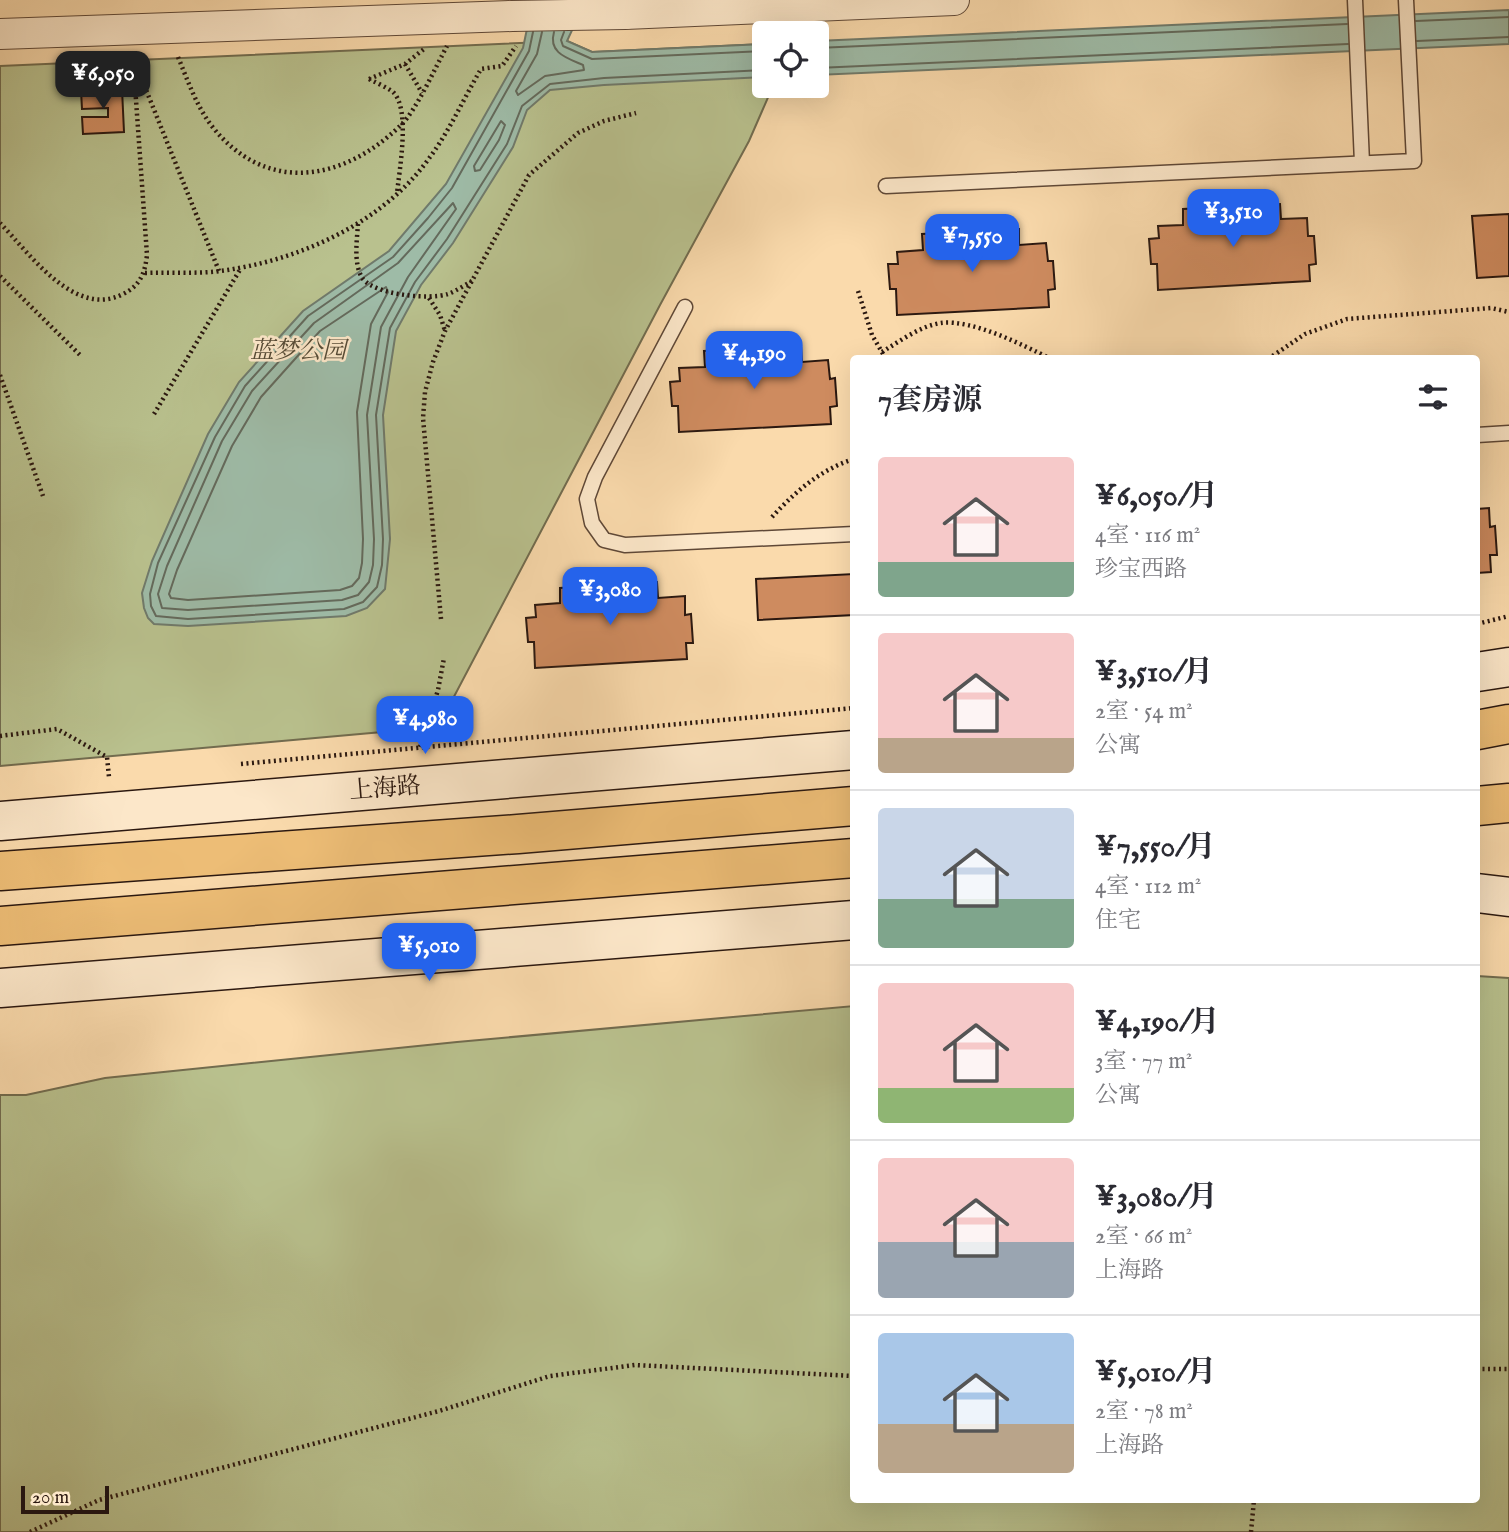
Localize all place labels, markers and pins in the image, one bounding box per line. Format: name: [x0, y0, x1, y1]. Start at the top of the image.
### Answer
pin: ¥6,050: [46, 52, 160, 111]
pin: ¥3,510: [1176, 190, 1290, 249]
pin: ¥7,550: [915, 215, 1029, 274]
pin: ¥4,190: [697, 332, 811, 391]
pin: ¥3,080: [553, 568, 667, 627]
pin: ¥4,980: [368, 696, 482, 756]
pin: ¥5,010: [372, 923, 486, 983]

